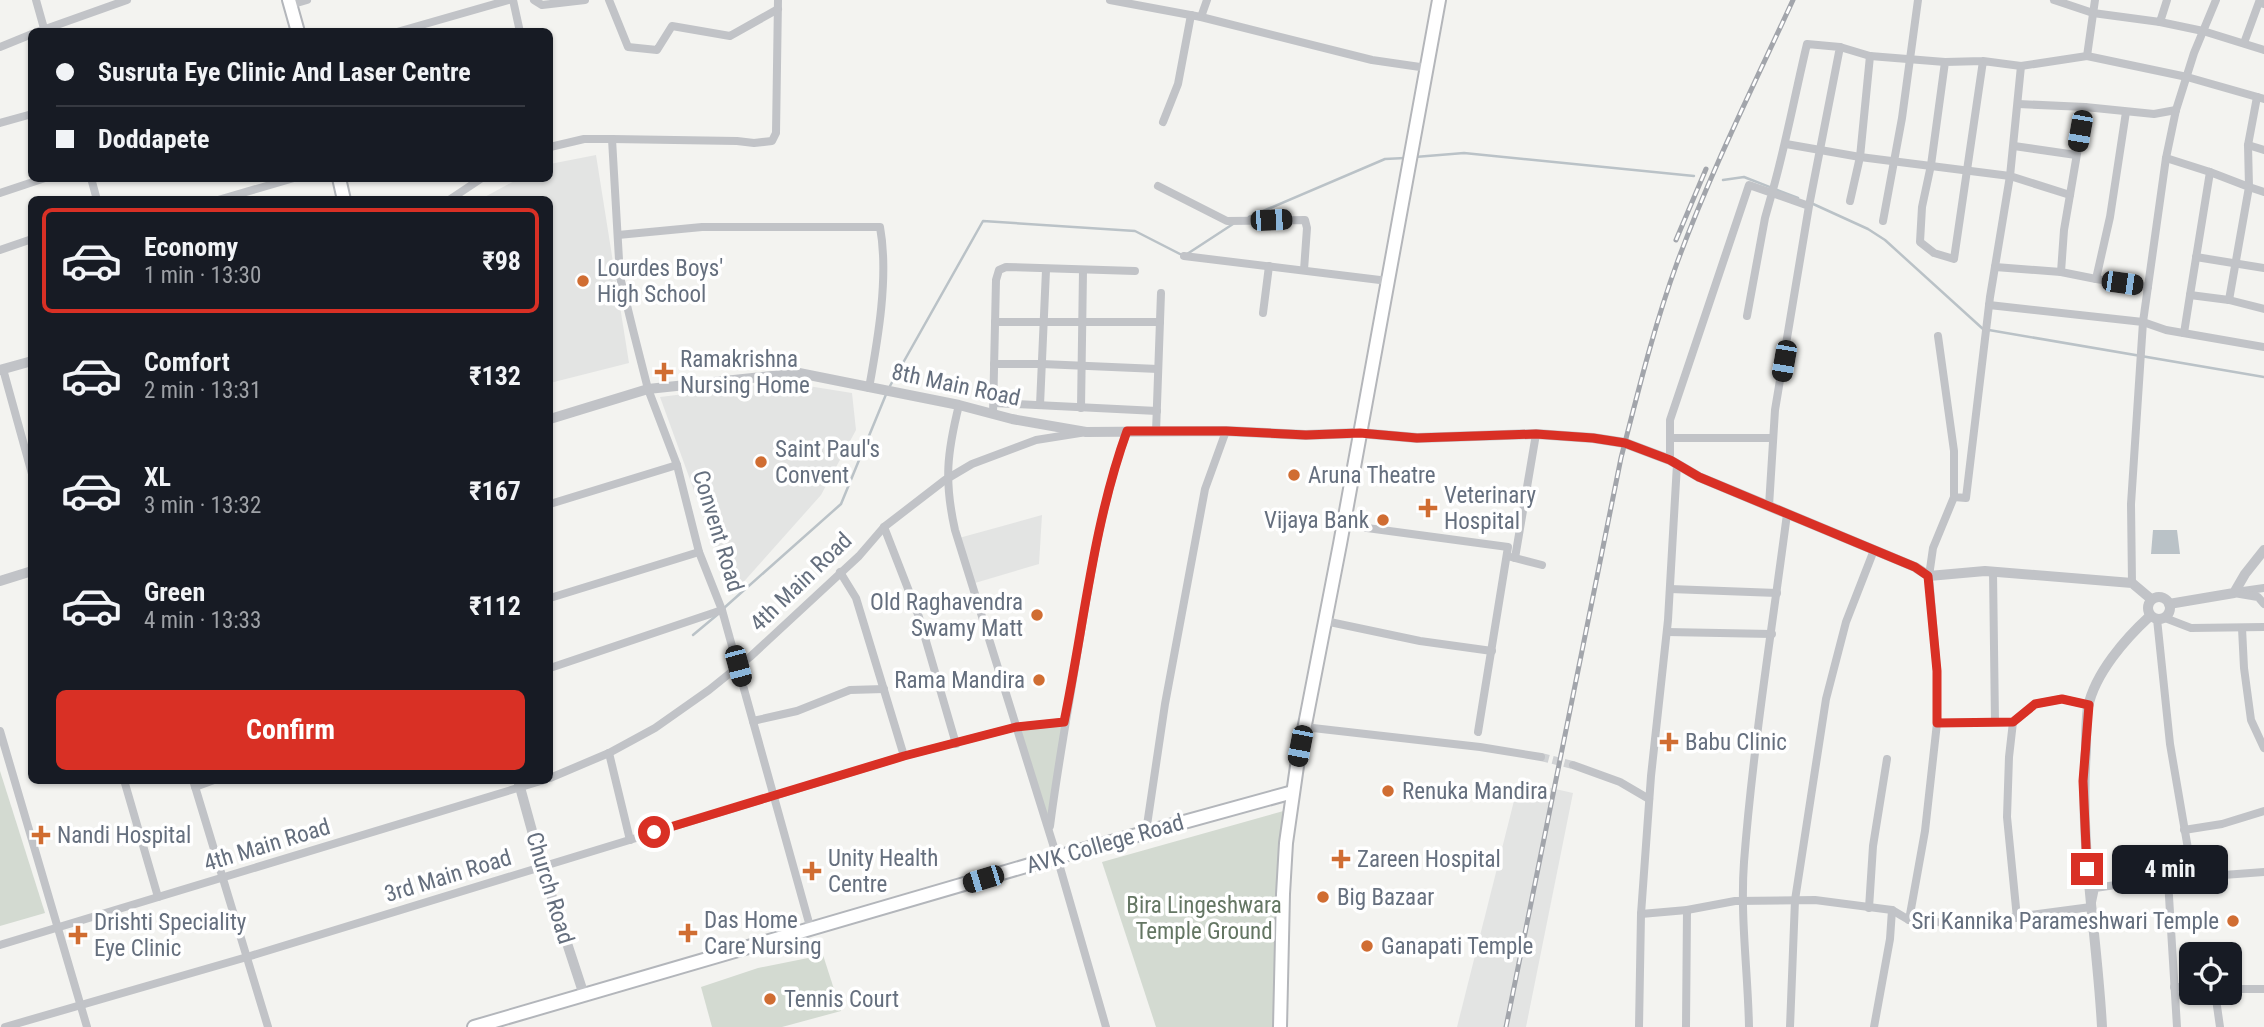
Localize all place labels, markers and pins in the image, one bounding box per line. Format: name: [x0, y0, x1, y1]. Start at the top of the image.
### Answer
place label: Lourdes Boys' High School: [597, 255, 723, 308]
marker: Lourdes Boys' High School: [575, 273, 591, 289]
place label: Ramakrishna Nursing Home: [680, 346, 810, 399]
marker: Ramakrishna Nursing Home: [654, 362, 674, 382]
place label: Saint Paul's Convent: [775, 436, 880, 489]
marker: Saint Paul's Convent: [753, 454, 769, 470]
place label: Aruna Theatre: [1308, 462, 1436, 489]
marker: Aruna Theatre: [1286, 467, 1302, 483]
place label: Veterinary Hospital: [1444, 482, 1536, 535]
marker: Veterinary Hospital: [1418, 498, 1438, 518]
place label: Vijaya Bank: [1264, 507, 1370, 534]
marker: Vijaya Bank: [1375, 512, 1391, 528]
place label: Old Raghavendra Swamy Matt: [870, 589, 1023, 642]
marker: Old Raghavendra Swamy Matt: [1029, 607, 1045, 623]
place label: Rama Mandira: [894, 667, 1025, 694]
marker: Rama Mandira: [1031, 672, 1047, 688]
place label: Babu Clinic: [1685, 729, 1787, 756]
marker: Babu Clinic: [1659, 732, 1679, 752]
place label: Renuka Mandira: [1402, 778, 1548, 805]
marker: Renuka Mandira: [1380, 783, 1396, 799]
place label: Nandi Hospital: [57, 822, 191, 849]
marker: Nandi Hospital: [31, 825, 51, 845]
place label: Unity Health Centre: [828, 845, 938, 898]
place label: Zareen Hospital: [1357, 846, 1501, 873]
marker: Zareen Hospital: [1331, 849, 1351, 869]
marker: Unity Health Centre: [802, 861, 822, 881]
place label: Big Bazaar: [1337, 884, 1434, 911]
marker: Big Bazaar: [1315, 889, 1331, 905]
place label: Das Home Care Nursing: [704, 907, 822, 960]
place label: Sri Kannika Parameshwari Temple: [1911, 908, 2219, 935]
place label: Drishti Speciality Eye Clinic: [94, 909, 247, 962]
marker: Sri Kannika Parameshwari Temple: [2225, 913, 2241, 929]
marker: Das Home Care Nursing: [678, 923, 698, 943]
marker: Drishti Speciality Eye Clinic: [68, 925, 88, 945]
place label: Ganapati Temple: [1381, 933, 1533, 960]
marker: Ganapati Temple: [1359, 938, 1375, 954]
place label: Tennis Court: [784, 986, 899, 1013]
marker: Tennis Court: [762, 991, 778, 1007]

